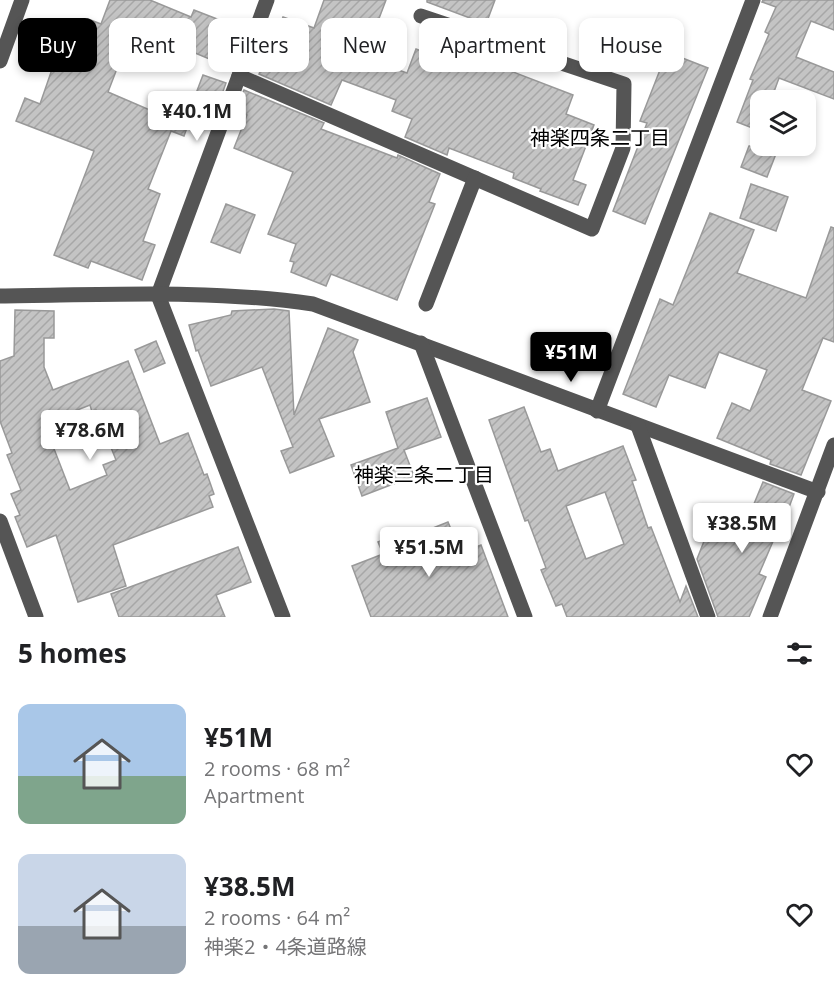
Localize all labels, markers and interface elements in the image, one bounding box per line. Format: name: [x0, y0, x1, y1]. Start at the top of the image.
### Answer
chip: Buy: [18, 18, 97, 72]
chip: Rent: [109, 18, 196, 72]
chip: Filters: [208, 18, 309, 72]
chip: New: [321, 18, 407, 72]
chip: Apartment: [419, 18, 567, 72]
chip: House: [579, 18, 684, 72]
map controls: [750, 90, 816, 156]
button: layers: [750, 90, 816, 156]
pin: ¥40.1M: [148, 91, 246, 142]
text: ¥40.1M: [162, 97, 232, 124]
district label: 神楽四条二丁目: [530, 124, 670, 151]
pin: ¥51M: [535, 332, 607, 383]
text: ¥51M: [544, 338, 598, 365]
pin: ¥78.6M: [41, 410, 139, 461]
text: ¥78.6M: [55, 416, 125, 443]
district label: 神楽三条二丁目: [354, 461, 494, 488]
pin: ¥38.5M: [693, 503, 791, 554]
text: ¥38.5M: [707, 509, 777, 536]
pin: ¥51.5M: [380, 527, 478, 578]
text: ¥51.5M: [394, 533, 464, 560]
text: 5 homes: [18, 635, 127, 671]
icon: filters: [783, 637, 816, 670]
text: ¥51M: [204, 719, 273, 755]
icon: home: [66, 728, 138, 800]
icon: heart: [783, 748, 816, 781]
text: 2 rooms · 68 m²: [204, 755, 350, 782]
text: Apartment: [204, 782, 304, 809]
text: ¥38.5M: [204, 868, 295, 904]
icon: home: [66, 878, 138, 950]
icon: heart: [783, 898, 816, 931]
text: 2 rooms · 64 m²: [204, 904, 350, 931]
text: 神楽2・4条道路線: [204, 933, 367, 960]

